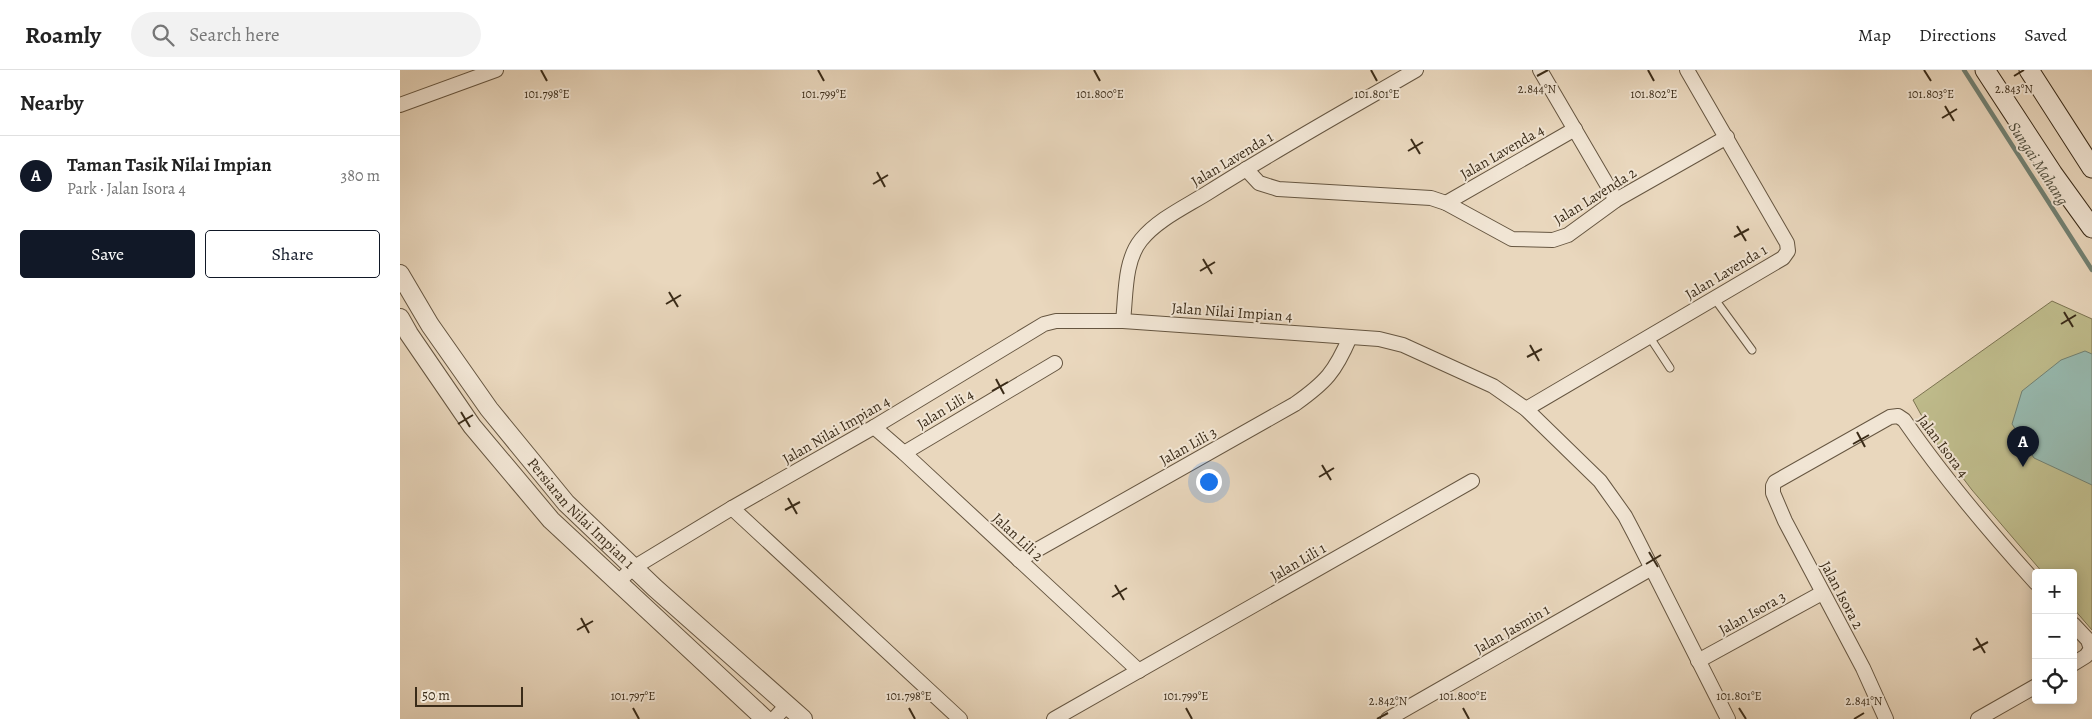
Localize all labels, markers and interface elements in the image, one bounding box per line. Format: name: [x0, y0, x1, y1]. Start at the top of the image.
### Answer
search box: [131, 12, 481, 57]
text: Roamly: [25, 19, 101, 51]
icon: search: [149, 21, 177, 49]
text: Search here: [189, 22, 280, 48]
text: Map: [1858, 23, 1891, 47]
text: Directions: [1919, 23, 1996, 47]
text: Saved: [2024, 23, 2067, 47]
text: 2.844°N: [1518, 81, 1557, 97]
text: 2.843°N: [1995, 81, 2033, 97]
text: 101.798°E: [524, 86, 570, 102]
text: 101.799°E: [802, 86, 846, 102]
text: 101.800°E: [1076, 86, 1124, 102]
text: 101.801°E: [1354, 86, 1400, 102]
text: 101.802°E: [1631, 86, 1677, 102]
text: 101.803°E: [1908, 86, 1954, 102]
text: Nearby: [20, 89, 83, 117]
water label: Sungai Mahang: [2003, 117, 2073, 210]
street label: Jalan Lavenda 4: [1456, 120, 1548, 184]
street label: Jalan Lavenda 1: [1187, 127, 1277, 191]
text: Taman Tasik Nilai Impian: [67, 152, 272, 178]
street label: Jalan Lavenda 2: [1550, 163, 1640, 229]
text: A: [31, 165, 41, 187]
text: 380 m: [341, 165, 380, 187]
text: Park · Jalan Isora 4: [67, 178, 186, 200]
button: Save: [20, 230, 195, 278]
button: Share: [205, 230, 380, 278]
street label: Jalan Lavenda 1: [1681, 240, 1771, 304]
street label: Jalan Nilai Impian 4: [1171, 298, 1293, 326]
street label: Jalan Lili 4: [913, 384, 977, 434]
street label: Jalan Nilai Impian 4: [779, 391, 894, 469]
street label: Jalan Isora 4: [1913, 410, 1973, 482]
street label: Jalan Lili 3: [1156, 422, 1220, 470]
pin: A: [2007, 426, 2039, 467]
street label: Persiaran Nilai Impian 1: [523, 453, 639, 573]
your location: [1196, 469, 1222, 495]
street label: Jalan Lili 2: [988, 508, 1048, 566]
street label: Jalan Lili 1: [1267, 538, 1329, 586]
street label: Jalan Isora 2: [1816, 557, 1868, 633]
map controls: [2032, 569, 2077, 704]
button: +: [2032, 569, 2077, 614]
street label: Jalan Isora 3: [1715, 586, 1789, 640]
street label: Jalan Jasmin 1: [1471, 599, 1553, 659]
button: −: [2032, 614, 2077, 659]
button: locate: [2032, 659, 2077, 704]
scale bar: [415, 684, 522, 707]
text: 50 m: [422, 686, 450, 705]
text: 101.797°E: [611, 688, 655, 704]
text: 101.798°E: [886, 688, 932, 704]
text: 101.799°E: [1164, 688, 1208, 704]
text: 101.800°E: [1439, 688, 1487, 704]
text: 101.801°E: [1716, 688, 1762, 704]
text: 2.842°N: [1369, 693, 1408, 709]
text: 2.841°N: [1846, 693, 1883, 709]

